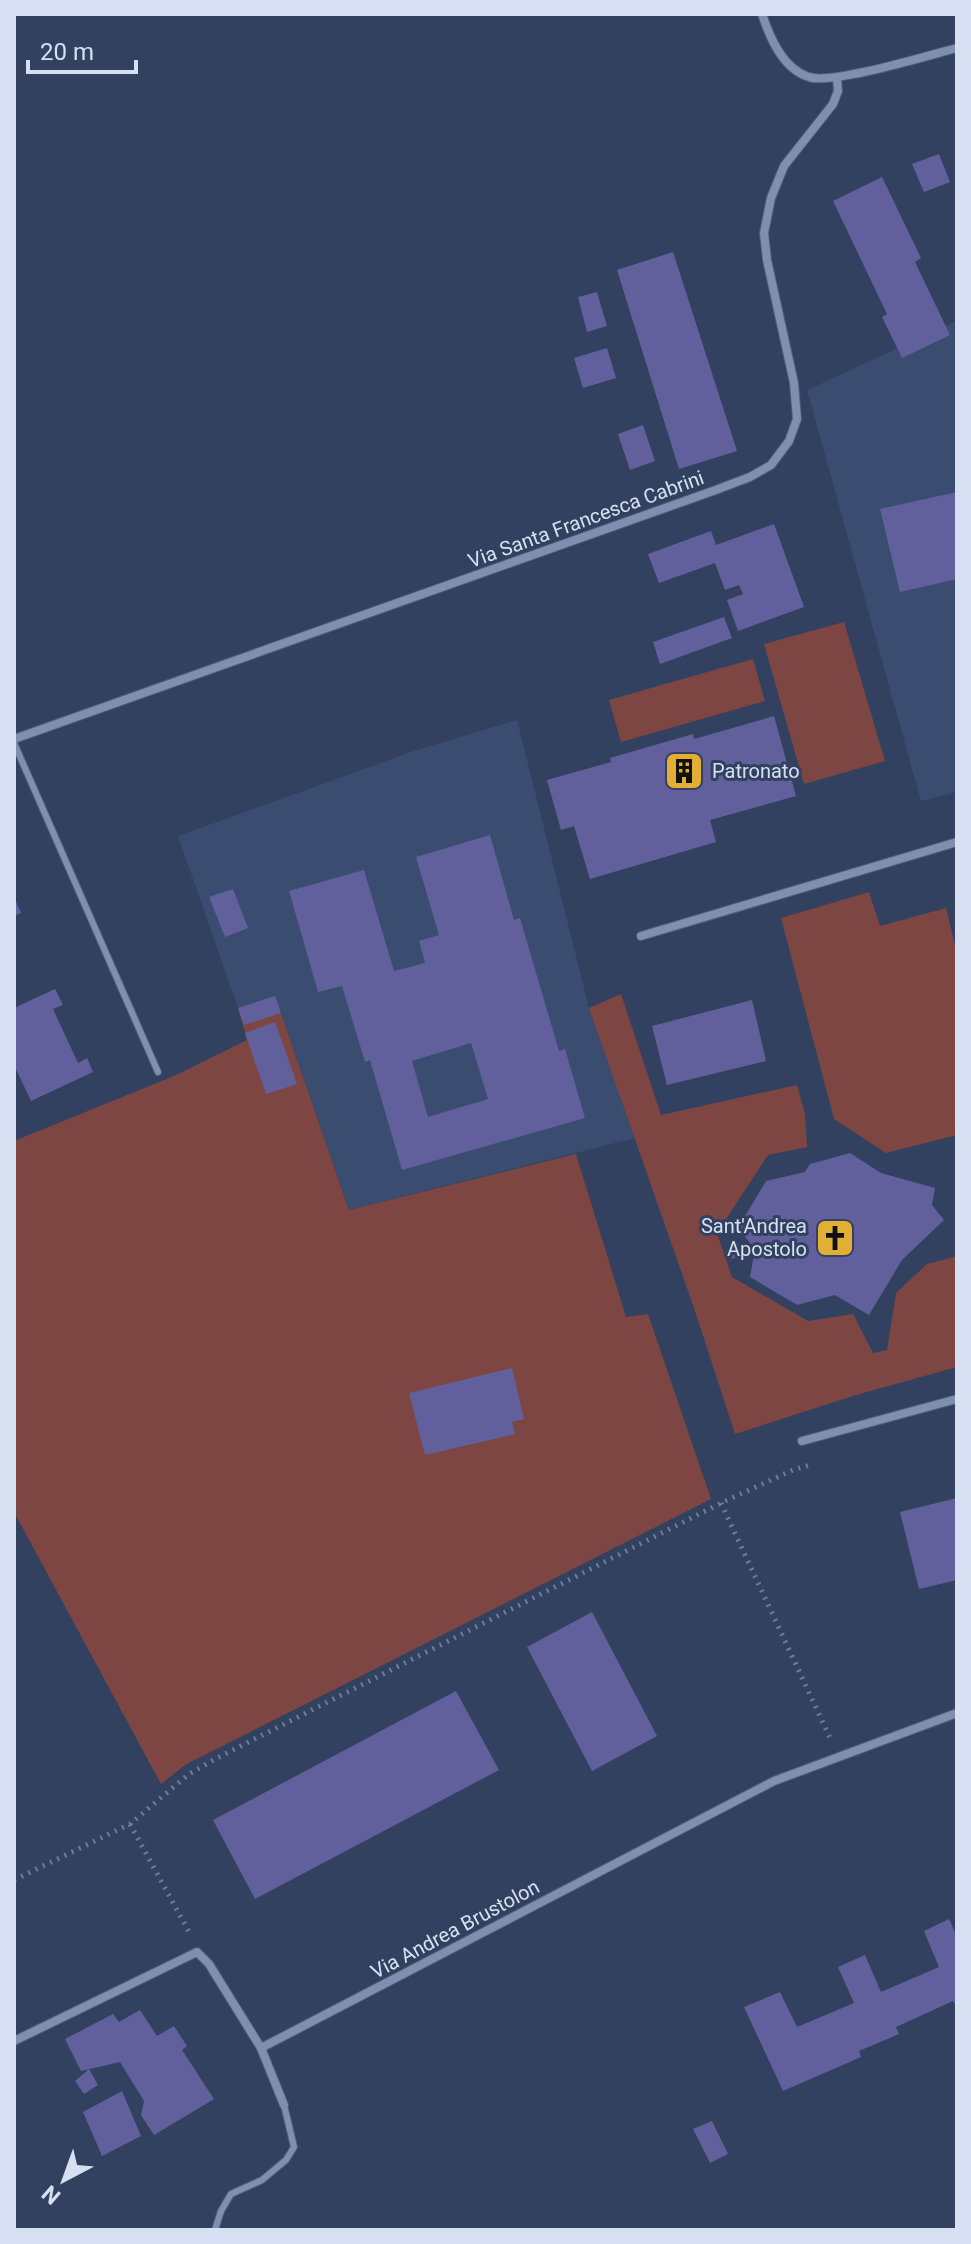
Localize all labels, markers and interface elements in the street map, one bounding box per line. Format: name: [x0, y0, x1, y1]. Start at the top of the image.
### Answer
scale bar: [28, 24, 136, 74]
text: 20 m: [40, 38, 94, 66]
street label: Via Santa Francesca Cabrini: [465, 465, 707, 573]
building icon: Patronato: [663, 750, 705, 792]
place label: Patronato: [712, 759, 800, 783]
place label: Sant'Andrea Apostolo: [701, 1214, 807, 1261]
church icon: Sant'Andrea Apostolo: [814, 1217, 856, 1259]
street label: Via Andrea Brustolon: [367, 1874, 543, 1984]
north arrow: [24, 2140, 104, 2220]
text: N: [37, 2180, 65, 2209]

